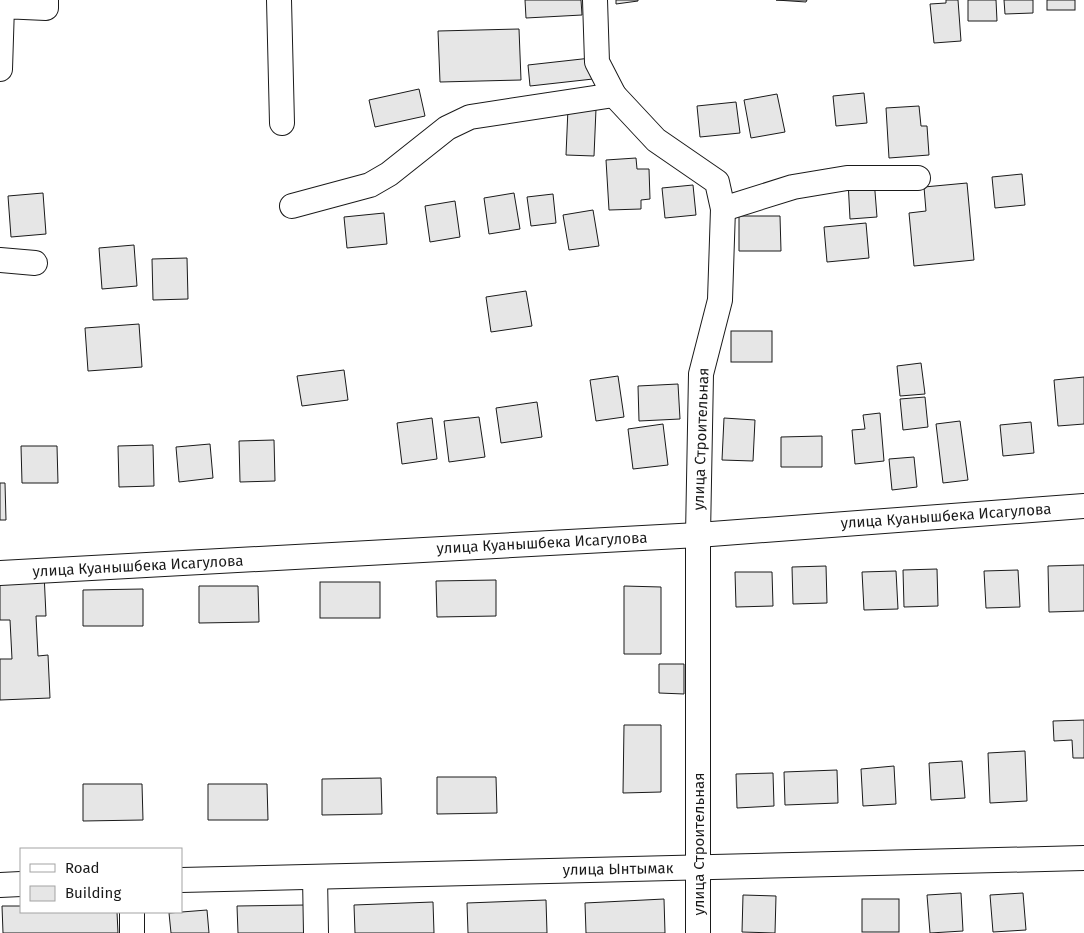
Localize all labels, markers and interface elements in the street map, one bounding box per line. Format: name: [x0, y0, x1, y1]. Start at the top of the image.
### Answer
street label: улица Строительная: [690, 367, 712, 511]
street label: улица Куанышбека Исагулова: [840, 500, 1052, 532]
street label: улица Куанышбека Исагулова: [436, 528, 648, 558]
street label: улица Куанышбека Исагулова: [32, 551, 244, 581]
street label: улица Строительная: [690, 773, 708, 915]
legend: [20, 848, 182, 913]
text: Road: [65, 859, 100, 877]
street label: улица Ынтымак: [562, 859, 674, 879]
text: Building: [65, 884, 121, 902]

